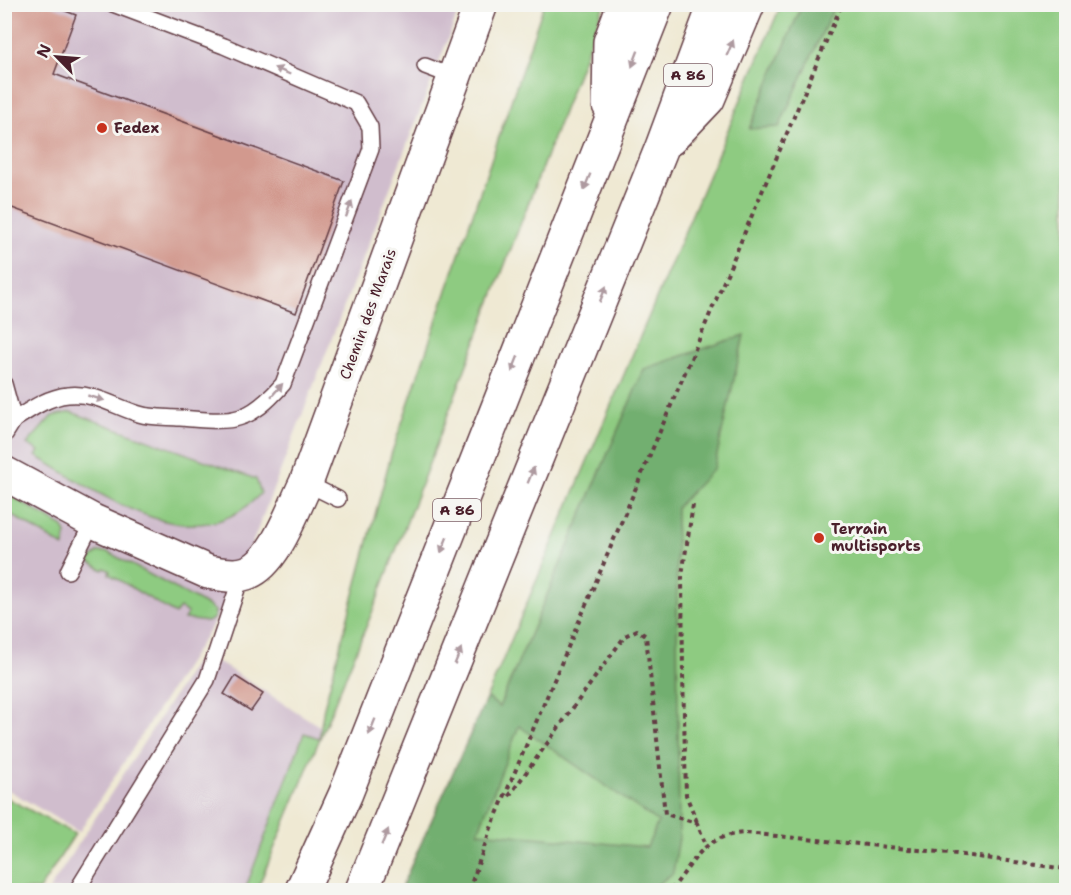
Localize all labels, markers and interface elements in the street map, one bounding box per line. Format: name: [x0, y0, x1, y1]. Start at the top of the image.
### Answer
north arrow: [27, 27, 87, 87]
one-way arrow: [725, 39, 735, 57]
text: N: [32, 41, 56, 61]
one-way arrow: [630, 50, 640, 68]
road number: A 86: [664, 64, 712, 86]
one-way arrow: [273, 66, 291, 75]
place label: Fedex: [114, 118, 160, 138]
marker: Fedex: [95, 121, 109, 135]
one-way arrow: [582, 174, 592, 192]
one-way arrow: [345, 200, 355, 218]
street label: Chemin des Marais: [335, 246, 401, 382]
one-way arrow: [599, 285, 608, 303]
one-way arrow: [510, 355, 519, 373]
one-way arrow: [270, 383, 283, 398]
one-way arrow: [87, 394, 105, 403]
one-way arrow: [527, 466, 536, 484]
road number: A 86: [433, 499, 481, 521]
place label: Terrain multisports: [831, 519, 921, 556]
marker: Terrain multisports: [812, 531, 826, 545]
one-way arrow: [439, 536, 448, 554]
one-way arrow: [454, 647, 463, 665]
one-way arrow: [367, 718, 377, 736]
one-way arrow: [381, 828, 390, 845]

